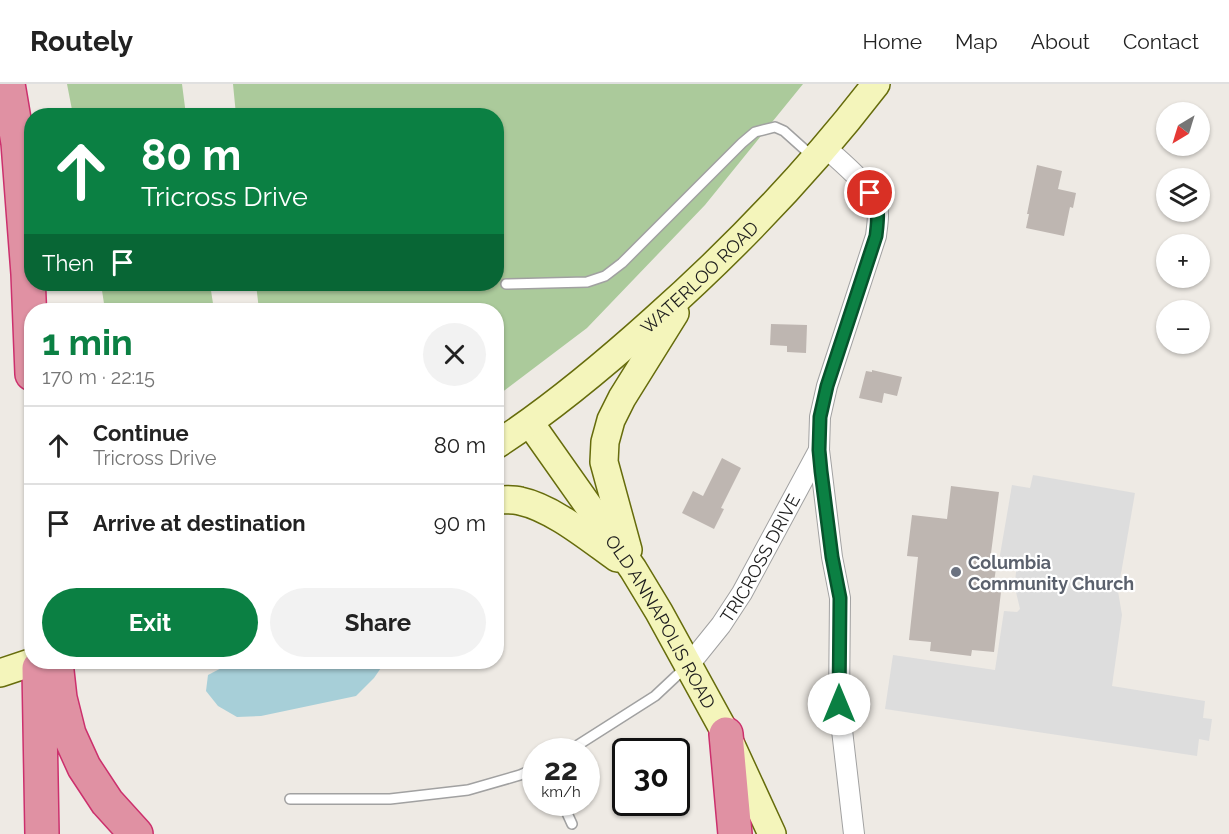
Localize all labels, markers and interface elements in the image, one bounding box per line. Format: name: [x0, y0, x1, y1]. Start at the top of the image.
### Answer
text: Routely: [30, 25, 133, 58]
text: Home: [863, 29, 922, 54]
text: Map: [955, 29, 998, 54]
text: About: [1031, 29, 1090, 54]
text: Contact: [1123, 29, 1199, 54]
north arrow: [1156, 102, 1210, 156]
map controls: [1156, 102, 1210, 354]
text: 80 m: [141, 131, 241, 180]
icon: ahead: [42, 132, 120, 210]
pin: [844, 167, 895, 218]
button: layers: [1156, 168, 1210, 222]
icon: arrive: [853, 176, 886, 209]
text: Tricross Drive: [141, 181, 308, 212]
street label: WATERLOO ROAD: [636, 216, 762, 338]
button: +: [1156, 234, 1210, 288]
icon: arrive: [106, 246, 139, 279]
text: Then: [42, 250, 94, 276]
button: −: [1156, 300, 1210, 354]
text: 1 min: [42, 321, 133, 363]
button: close: [423, 323, 486, 386]
text: 170 m · 22:15: [42, 365, 155, 389]
text: Continue: [93, 420, 189, 446]
icon: ahead: [42, 429, 75, 462]
text: 80 m: [434, 432, 486, 458]
text: Tricross Drive: [93, 446, 217, 470]
street label: TRICROSS DRIVE: [715, 490, 804, 626]
icon: arrive: [42, 507, 75, 540]
text: Arrive at destination: [93, 510, 306, 536]
text: 90 m: [434, 510, 486, 536]
street label: OLD ANNAPOLIS ROAD: [601, 530, 720, 712]
place label: Columbia Community Church: [968, 552, 1134, 594]
marker: Columbia Community Church: [949, 565, 963, 579]
button: Exit: [42, 588, 258, 657]
button: Share: [270, 588, 486, 657]
position arrow: [807, 672, 871, 736]
speed limit sign: 30: [612, 738, 690, 816]
text: 22: [544, 752, 578, 787]
text: km/h: [541, 783, 581, 801]

